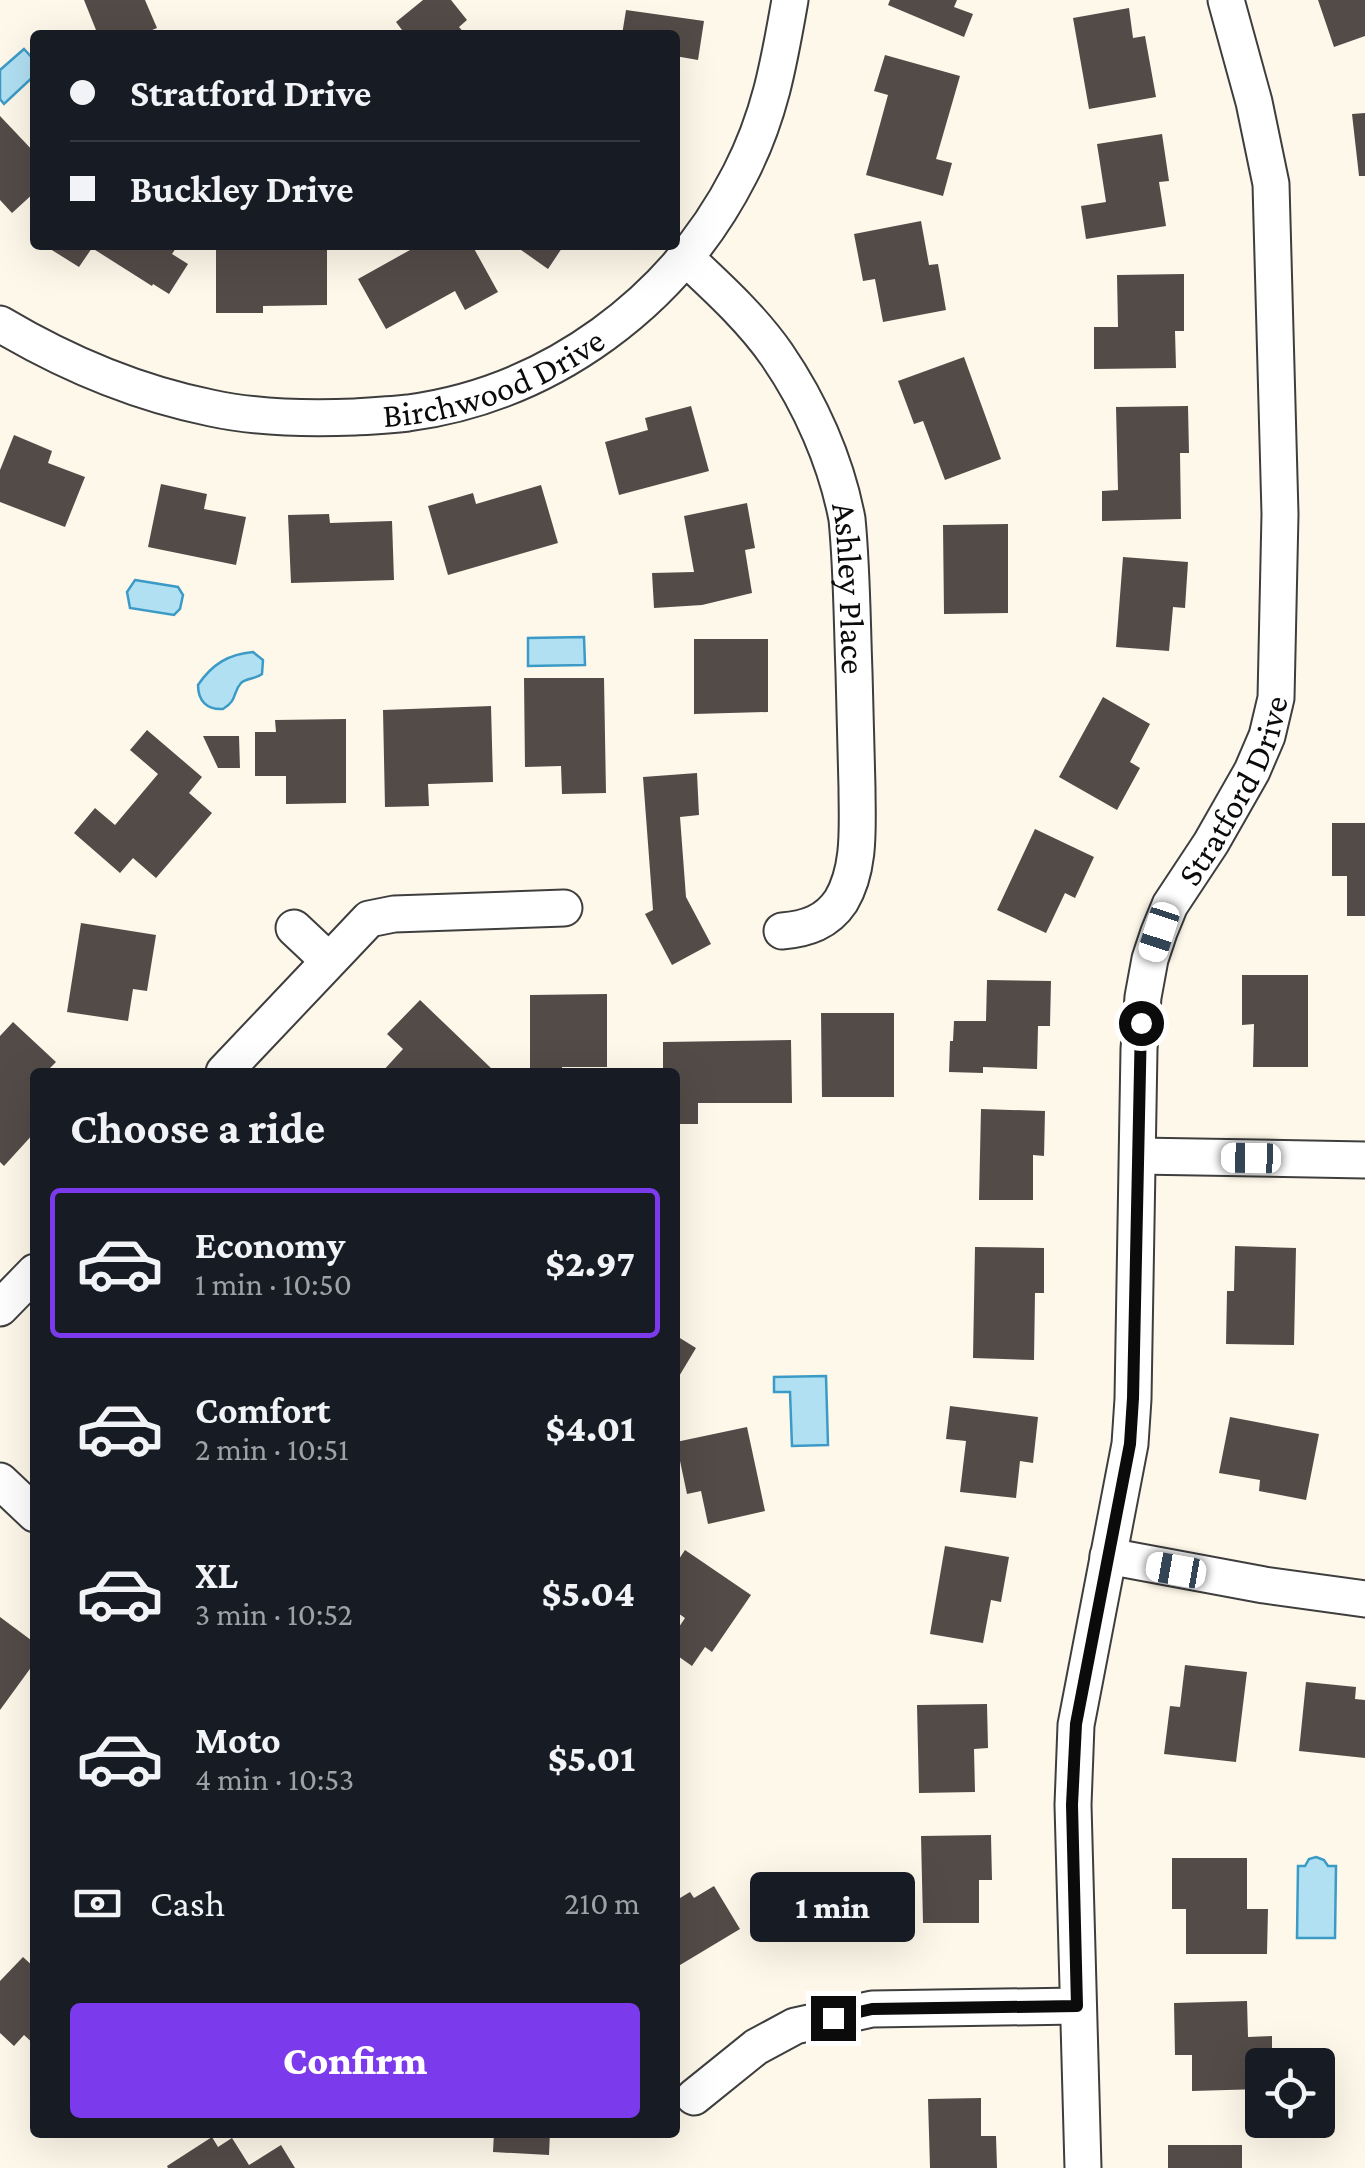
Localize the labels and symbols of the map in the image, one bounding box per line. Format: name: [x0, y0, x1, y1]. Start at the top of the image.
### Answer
street label: Birchwood Drive: [381, 321, 612, 435]
street label: Ashley Place: [824, 498, 873, 675]
street label: Stratford Drive: [1170, 692, 1296, 893]
car: [1135, 899, 1183, 965]
route start: [1119, 1001, 1164, 1046]
car: [1221, 1142, 1281, 1174]
car: [1144, 1550, 1208, 1590]
callout: 1 min: [750, 1873, 916, 1943]
route end: [811, 1996, 856, 2041]

